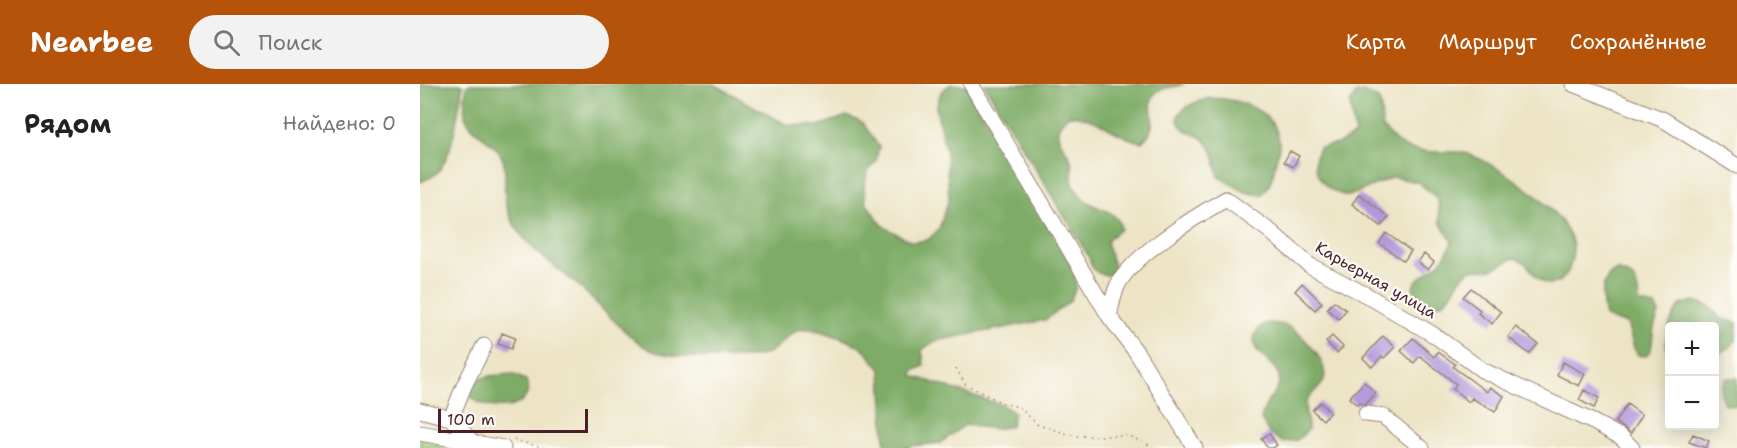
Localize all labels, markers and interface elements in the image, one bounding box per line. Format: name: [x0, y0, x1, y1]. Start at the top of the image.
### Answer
search box: [189, 15, 609, 69]
text: Nearbee: [30, 23, 153, 61]
icon: search: [210, 26, 243, 59]
text: Поиск: [258, 28, 322, 57]
text: Карта: [1346, 28, 1406, 56]
text: Маршрут: [1439, 28, 1537, 56]
text: Сохранённые: [1570, 28, 1707, 56]
text: Рядом: [24, 106, 111, 141]
text: Найдено: 0: [283, 110, 396, 136]
street label: Карьерная улица: [1312, 237, 1441, 323]
map controls: [1665, 322, 1719, 430]
button: +: [1665, 322, 1719, 376]
button: −: [1665, 376, 1719, 430]
scale bar: [438, 406, 588, 434]
text: 100 m: [447, 409, 495, 430]

